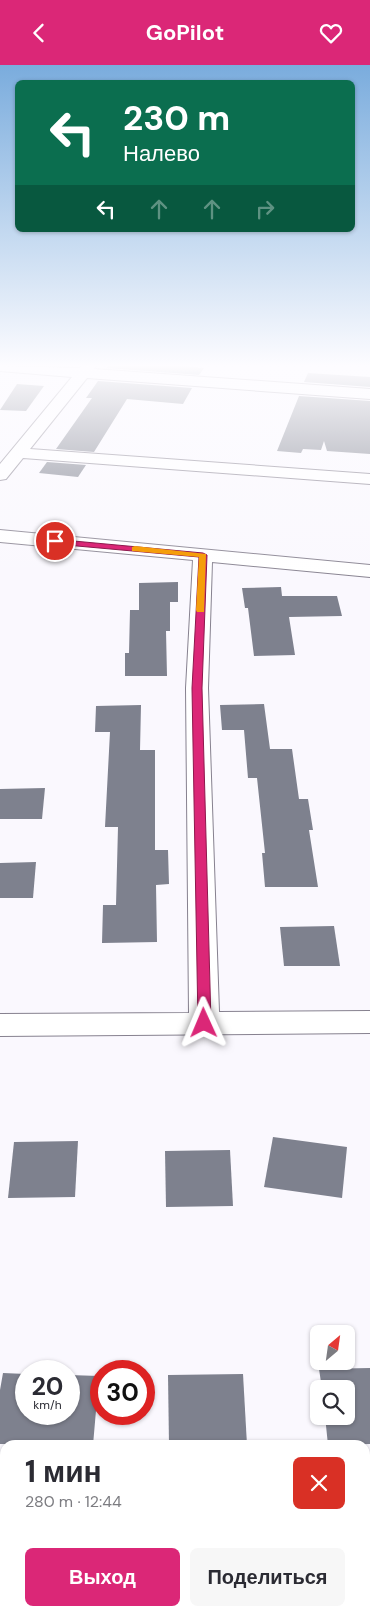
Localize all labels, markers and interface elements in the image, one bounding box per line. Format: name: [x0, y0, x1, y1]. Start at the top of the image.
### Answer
text: GoPilot: [146, 18, 224, 47]
icon: back: [25, 19, 53, 47]
icon: heart: [317, 19, 345, 47]
text: 230 m: [123, 95, 230, 141]
icon: left: [40, 100, 105, 165]
text: Налево: [123, 139, 200, 168]
icon: left: [92, 195, 120, 223]
icon: ahead: [145, 195, 173, 223]
icon: ahead: [198, 195, 226, 223]
icon: right: [251, 195, 279, 223]
pin: [34, 520, 76, 562]
icon: arrive: [41, 527, 69, 555]
position arrow: [177, 996, 229, 1048]
north arrow: [310, 1325, 355, 1370]
map controls: [310, 1325, 355, 1425]
speed limit sign: 30: [90, 1360, 155, 1425]
text: 20: [32, 1370, 63, 1403]
button: search: [310, 1380, 355, 1425]
text: km/h: [33, 1397, 62, 1413]
text: 1 мин: [25, 1452, 102, 1491]
button: close: [293, 1457, 345, 1509]
text: 280 m · 12:44: [25, 1491, 122, 1512]
button: Выход: [25, 1548, 180, 1606]
button: Поделиться: [190, 1548, 345, 1606]

